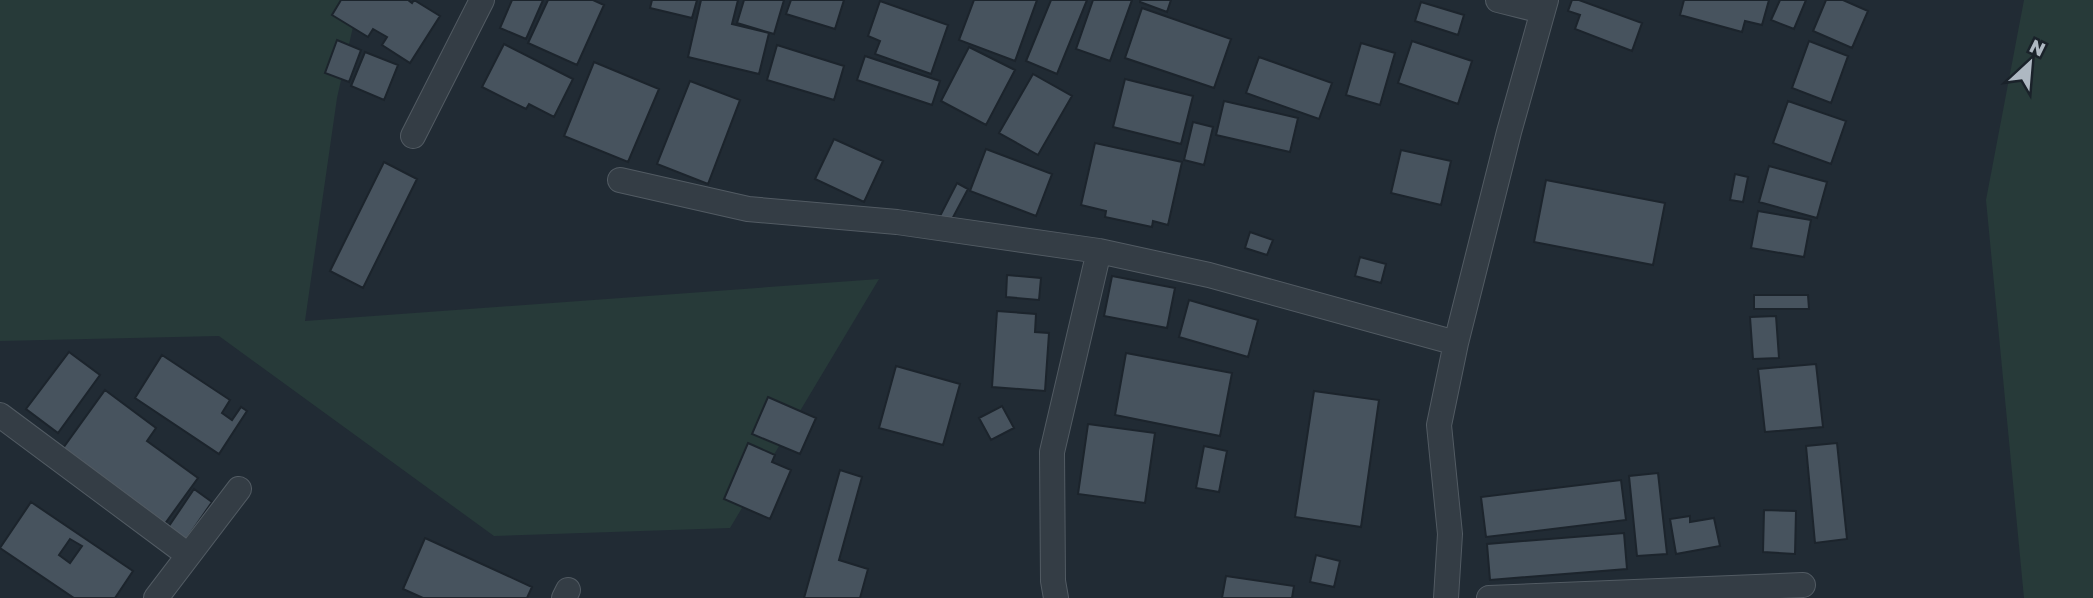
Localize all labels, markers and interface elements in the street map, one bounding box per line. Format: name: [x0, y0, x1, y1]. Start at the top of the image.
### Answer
north arrow: [1995, 28, 2065, 98]
text: N: [2026, 34, 2049, 61]

